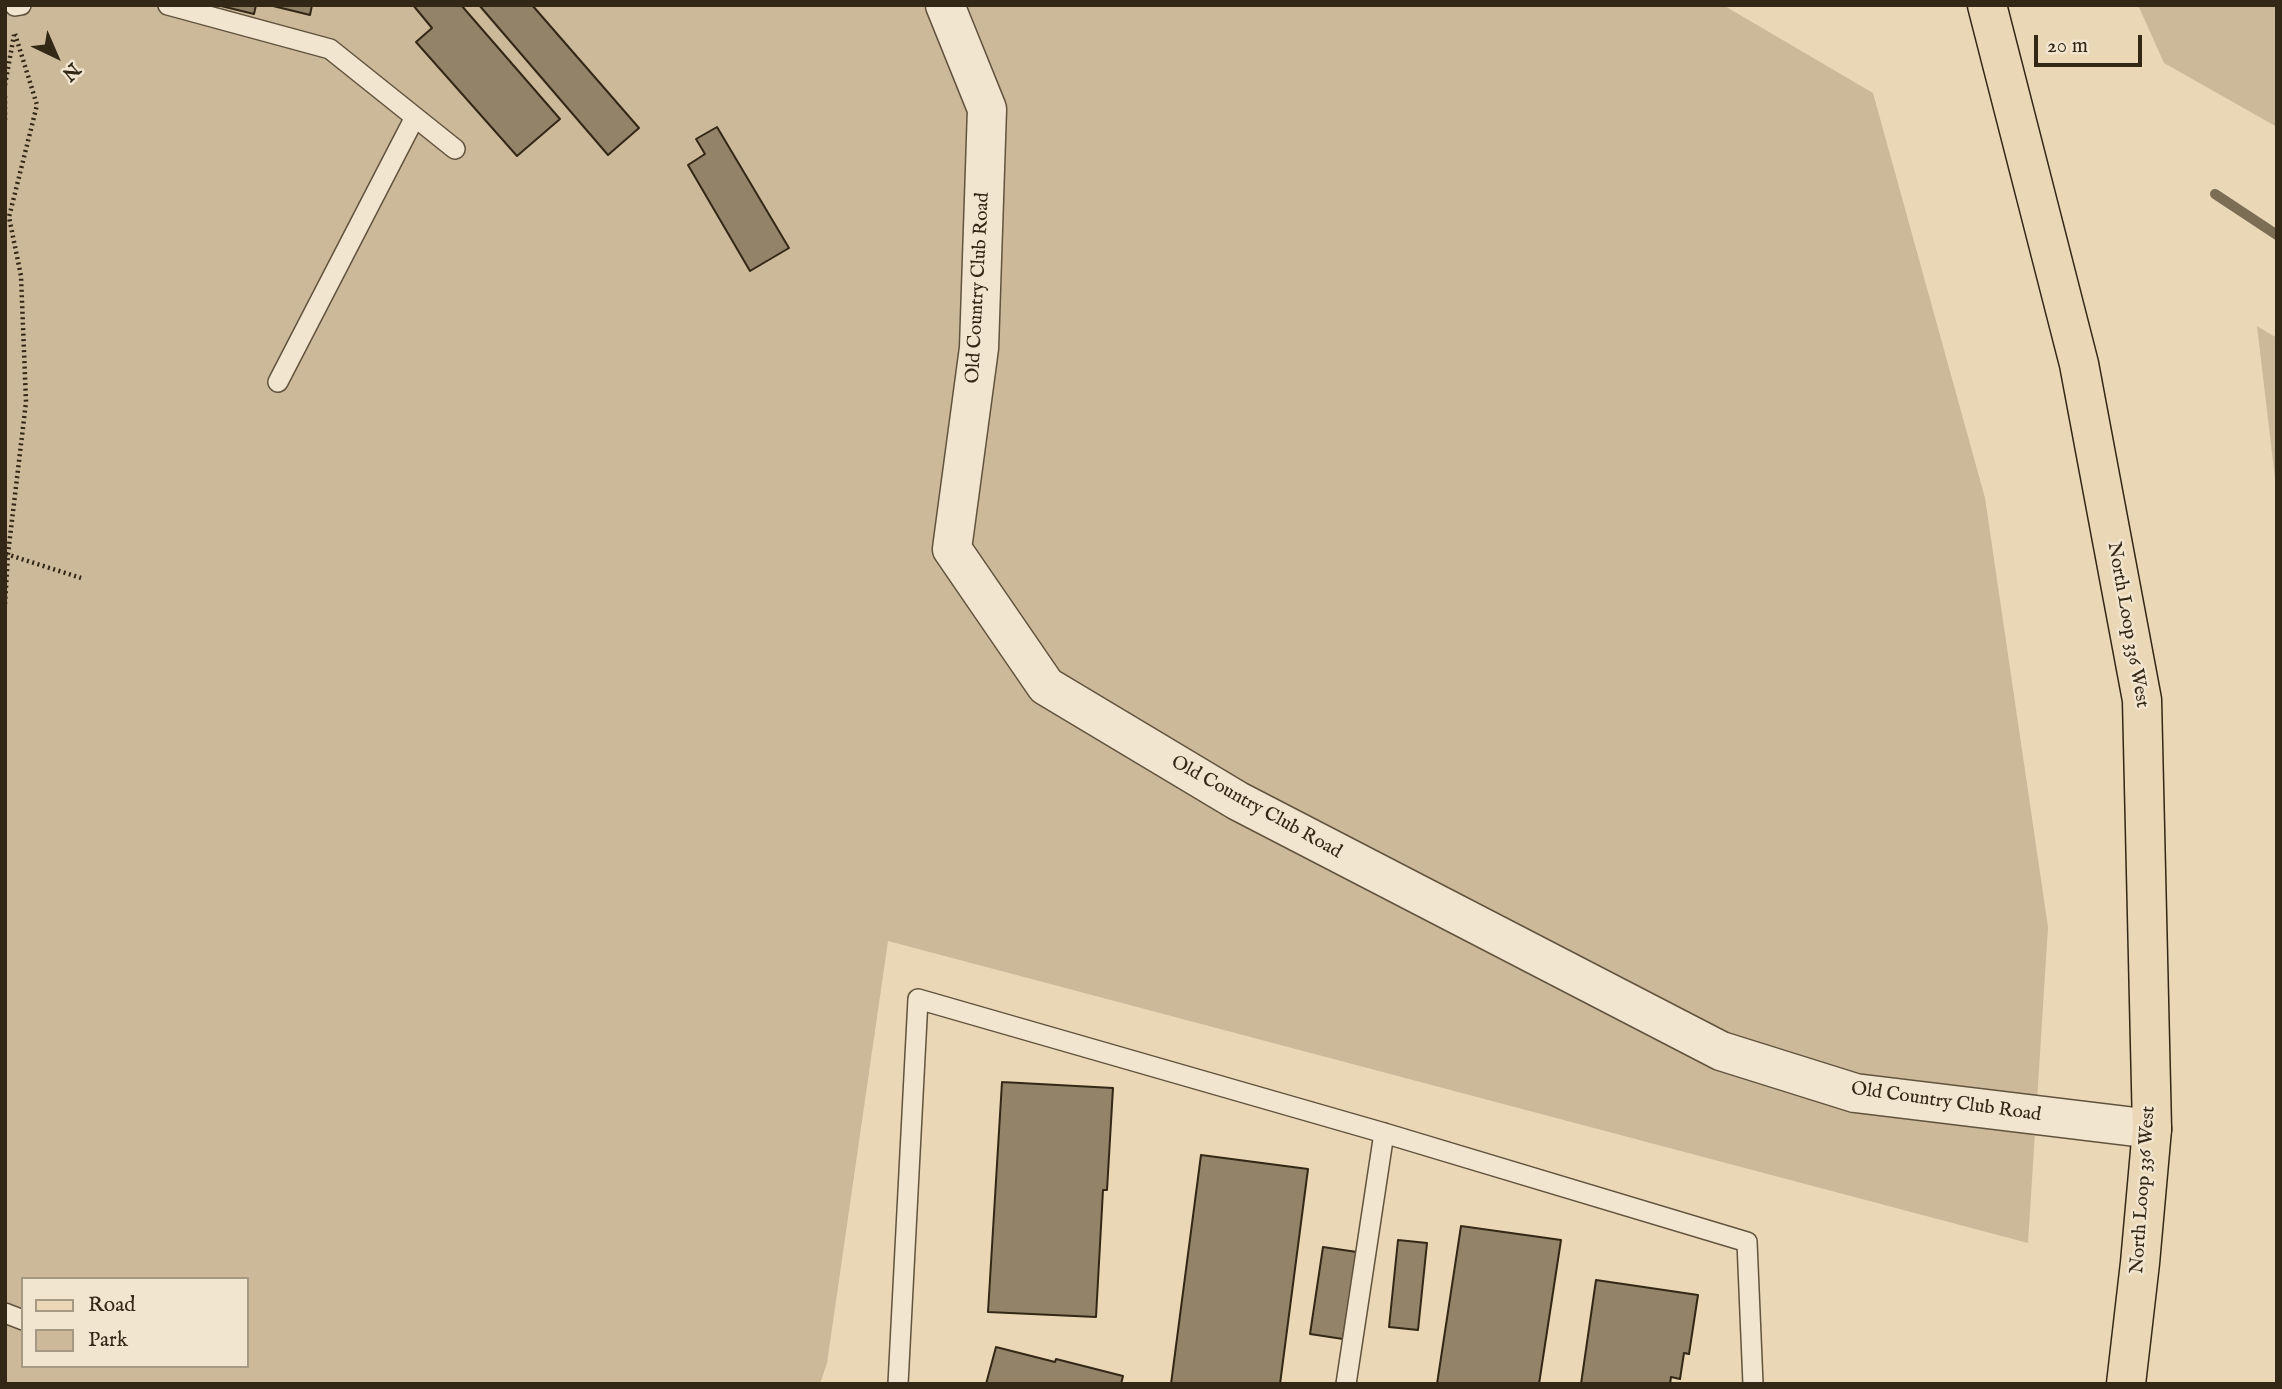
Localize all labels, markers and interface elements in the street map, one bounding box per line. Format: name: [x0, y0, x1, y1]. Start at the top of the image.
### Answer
north arrow: [21, 21, 91, 91]
scale bar: [2037, 21, 2146, 65]
text: 20 m: [2047, 33, 2088, 60]
text: N: [56, 57, 85, 85]
street label: Old Country Club Road: [963, 192, 995, 384]
street label: North Loop 336 West: [2101, 540, 2153, 710]
street label: Old Country Club Road: [1167, 752, 1345, 864]
street label: Old Country Club Road: [1850, 1078, 2042, 1128]
street label: North Loop 336 West: [2127, 1105, 2161, 1275]
legend: [21, 1277, 248, 1368]
text: Road: [88, 1292, 135, 1319]
text: Park: [88, 1327, 128, 1354]

